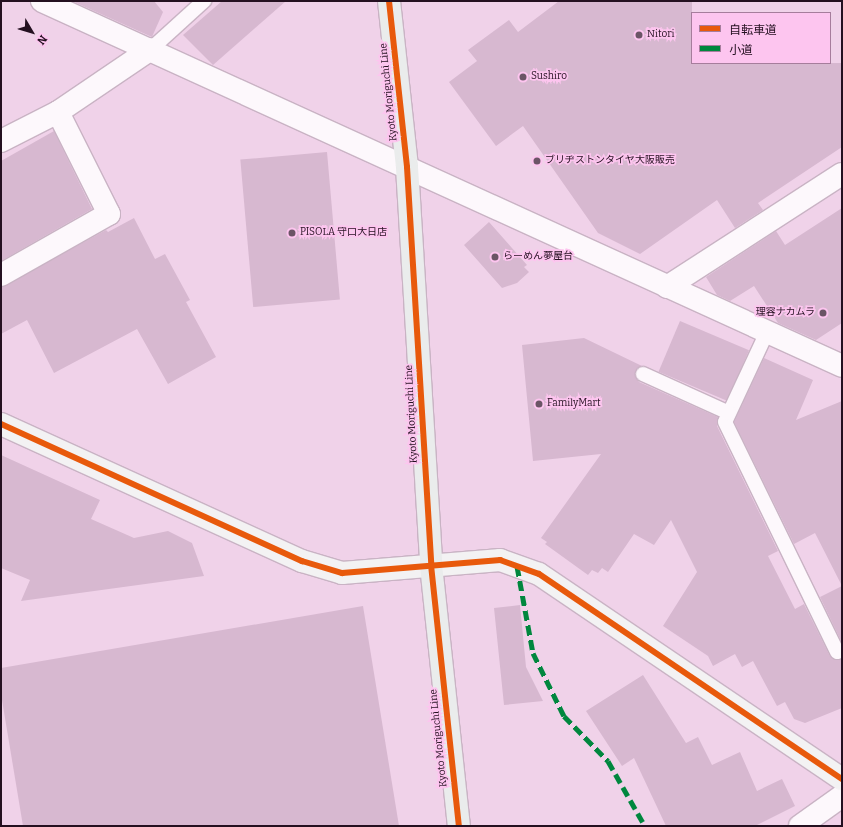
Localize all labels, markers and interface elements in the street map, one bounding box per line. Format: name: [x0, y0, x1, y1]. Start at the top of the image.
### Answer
north arrow: [12, 12, 52, 52]
legend: [691, 12, 831, 64]
text: 自転車道: [729, 23, 777, 37]
place label: Nitori: [647, 29, 674, 41]
marker: Nitori: [634, 30, 644, 40]
text: N: [34, 32, 50, 47]
street label: Kyoto Moriguchi Line: [378, 42, 400, 142]
text: 小道: [729, 43, 753, 57]
place label: Sushiro: [531, 71, 567, 83]
marker: Sushiro: [518, 72, 528, 82]
place label: ブリヂストンタイヤ大阪販売: [545, 155, 675, 167]
marker: ブリヂストンタイヤ大阪販売: [532, 156, 542, 166]
place label: PISOLA 守口大日店: [300, 227, 387, 239]
marker: PISOLA 守口大日店: [287, 228, 297, 238]
place label: らーめん夢屋台: [503, 251, 573, 263]
marker: らーめん夢屋台: [490, 252, 500, 262]
place label: 理容ナカムラ: [755, 307, 815, 319]
marker: 理容ナカムラ: [818, 308, 828, 318]
street label: Kyoto Moriguchi Line: [403, 364, 421, 464]
place label: FamilyMart: [547, 398, 601, 410]
marker: FamilyMart: [534, 399, 544, 409]
street label: Kyoto Moriguchi Line: [428, 688, 450, 788]

